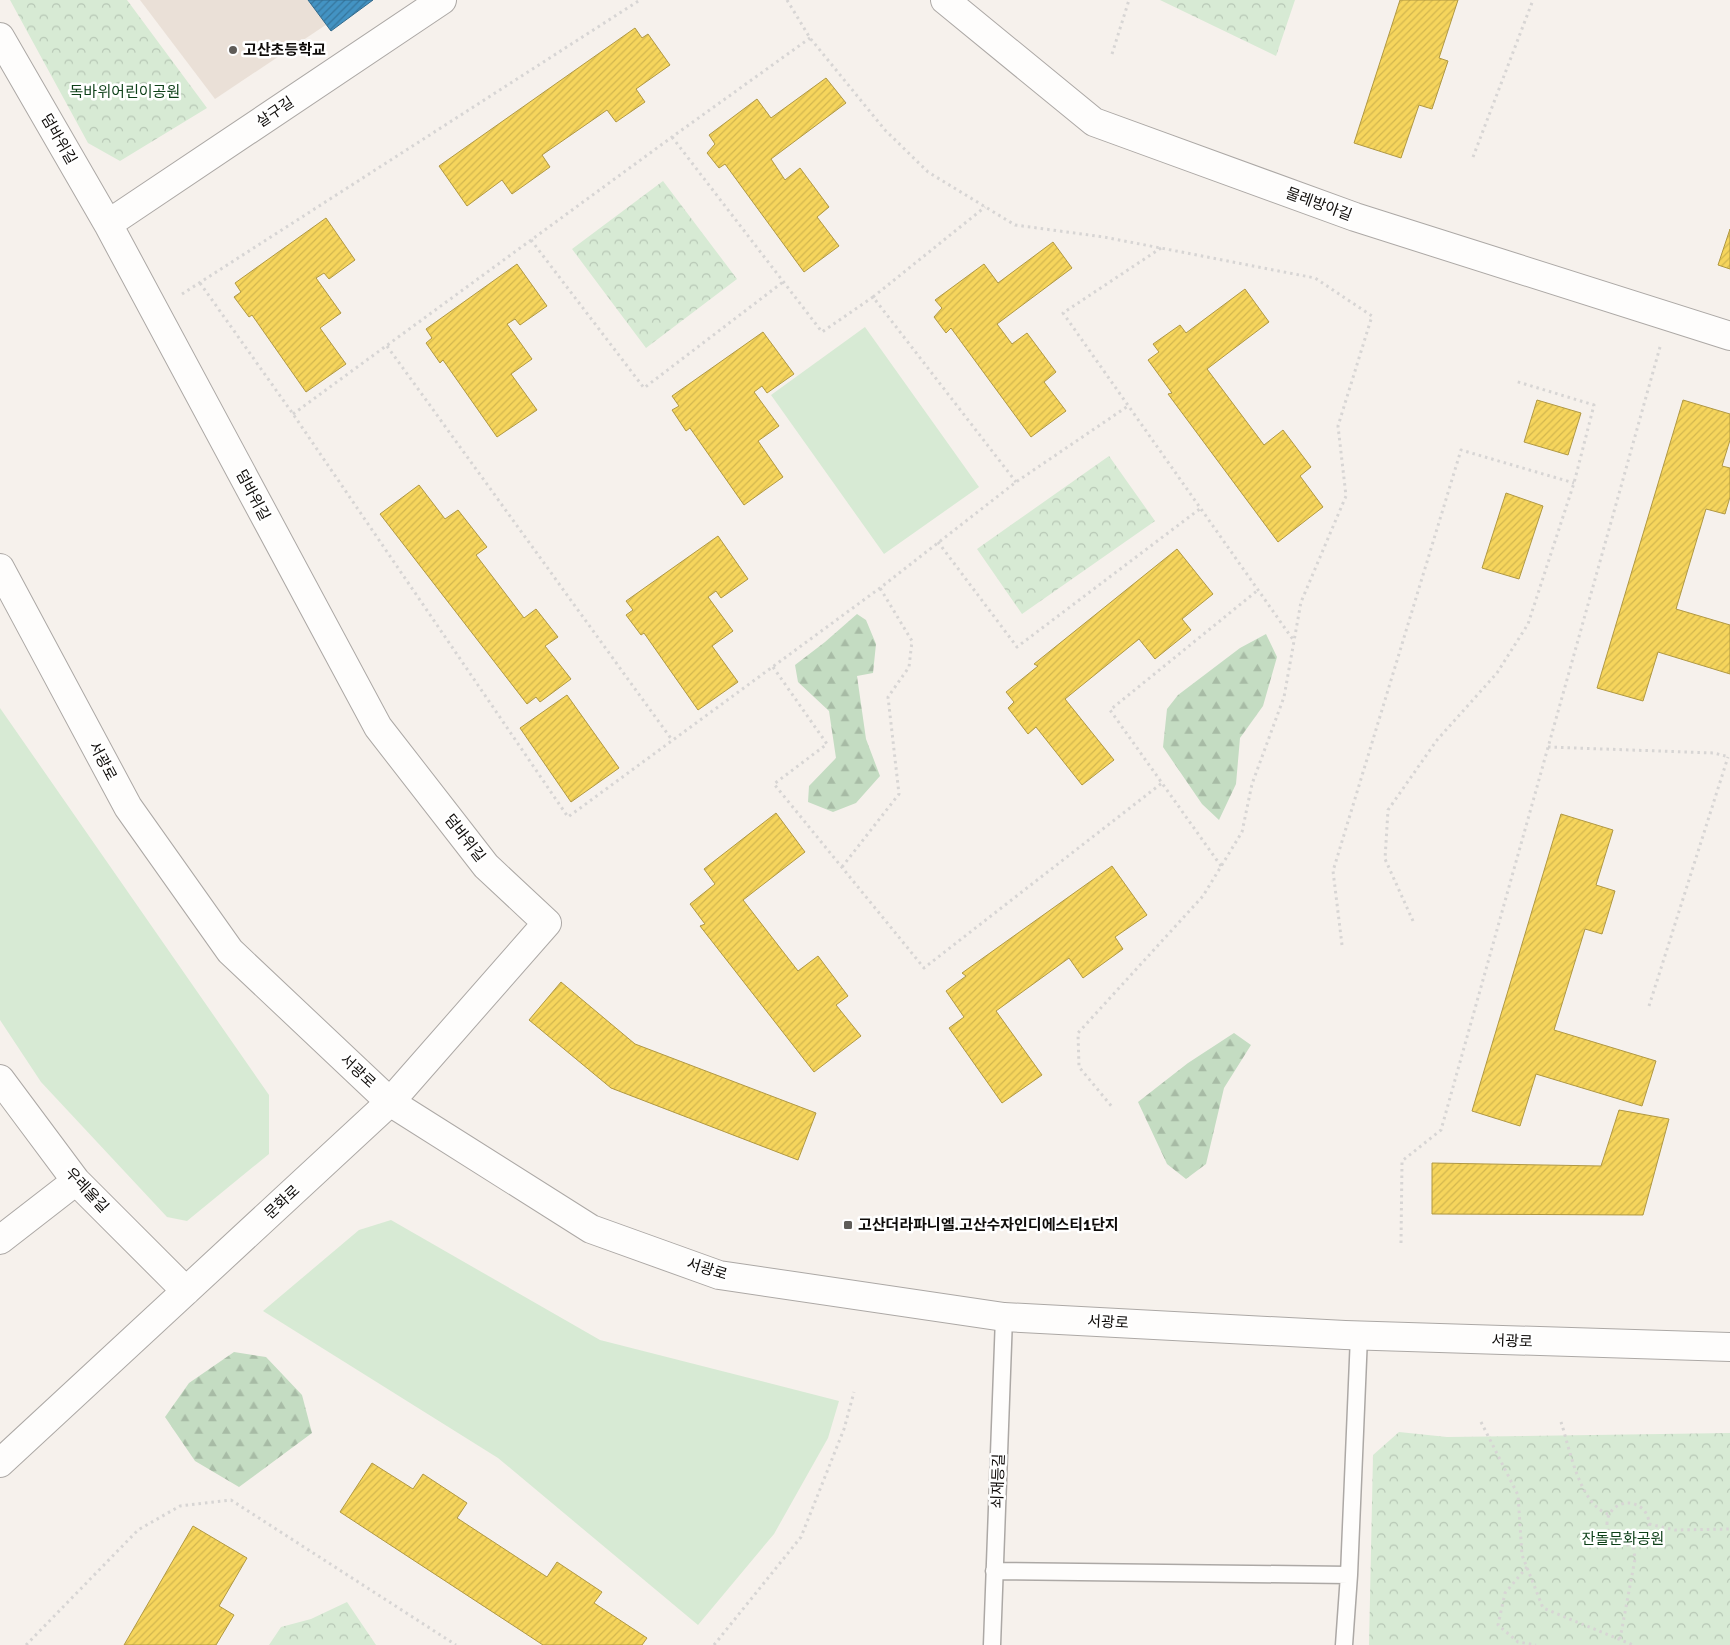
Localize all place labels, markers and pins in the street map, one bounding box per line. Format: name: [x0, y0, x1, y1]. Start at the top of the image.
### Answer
place label: 고산초등학교: [243, 41, 326, 59]
marker: 고산초등학교: [227, 44, 239, 56]
place label: 고산더라파니엘.고산수자인디에스티1단지: [858, 1216, 1119, 1234]
marker: 고산더라파니엘.고산수자인디에스티1단지: [842, 1219, 854, 1231]

